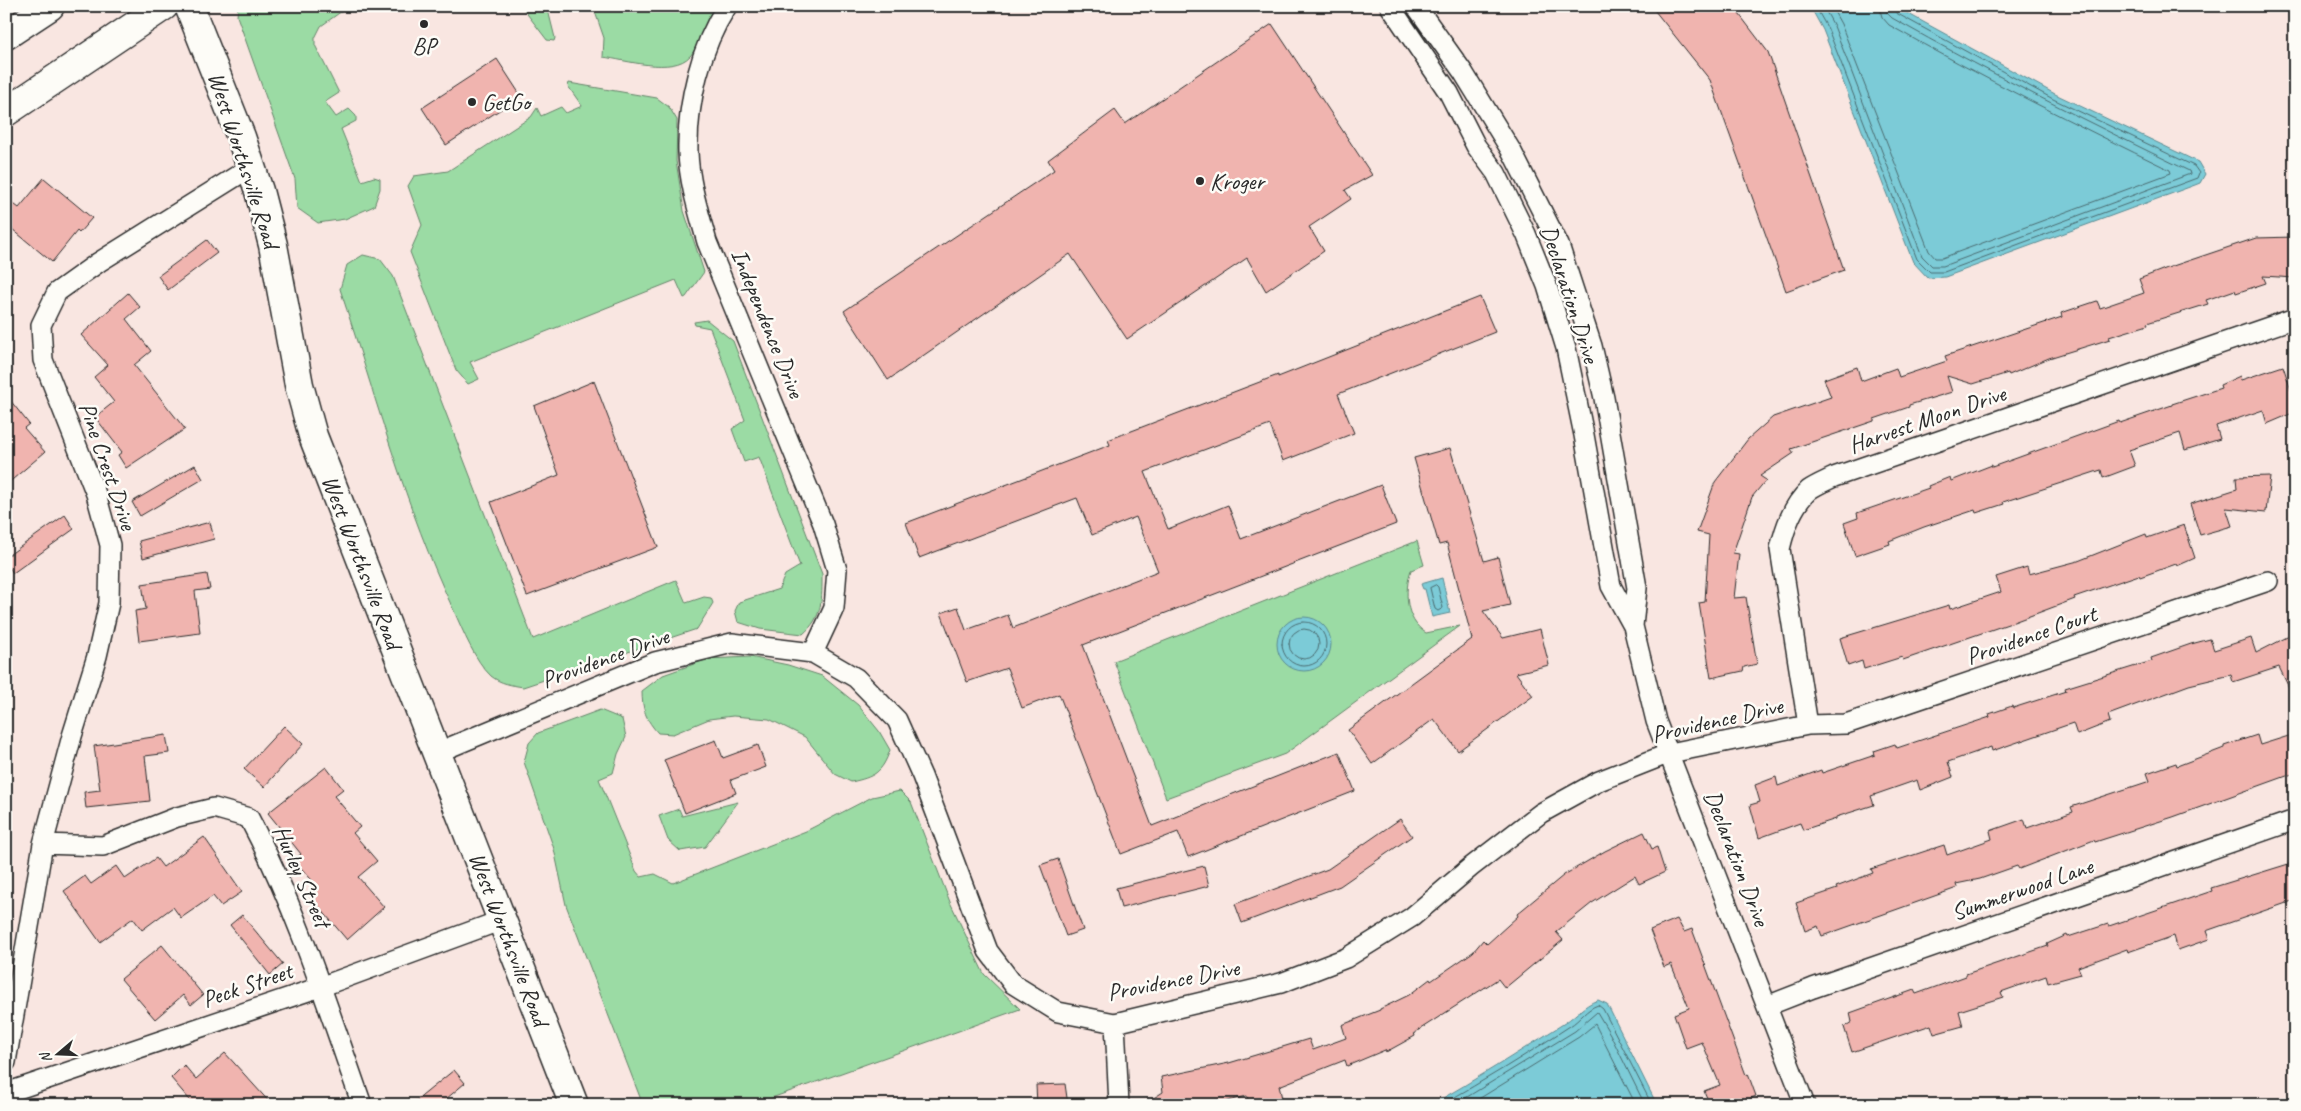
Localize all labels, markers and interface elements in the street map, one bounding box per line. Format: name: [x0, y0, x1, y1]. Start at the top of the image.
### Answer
marker: BP: [418, 18, 430, 30]
place label: BP: [412, 31, 438, 61]
street label: West Worthsville Road: [201, 68, 288, 255]
place label: GetGo: [482, 87, 532, 117]
marker: GetGo: [466, 96, 478, 108]
place label: Kroger: [1210, 166, 1266, 196]
marker: Kroger: [1194, 175, 1206, 187]
street label: Declaration Drive: [1534, 221, 1607, 369]
street label: Independence Drive: [725, 244, 812, 404]
street label: Harvest Moon Drive: [1845, 377, 2011, 460]
street label: Pine Crest Drive: [72, 398, 145, 536]
street label: West Worthsville Road: [315, 471, 410, 656]
street label: Providence Court: [1962, 598, 2102, 671]
street label: Providence Drive: [537, 620, 675, 695]
street label: Providence Drive: [1649, 690, 1788, 750]
street label: Declaration Drive: [1697, 786, 1777, 932]
street label: Hurley Street: [266, 820, 339, 935]
street label: West Worthsville Road: [462, 848, 557, 1033]
street label: Summerwood Lane: [1947, 850, 2099, 927]
street label: Providence Drive: [1105, 952, 1244, 1007]
street label: Peck Street: [198, 955, 298, 1014]
north arrow: [32, 1028, 82, 1078]
text: N: [36, 1049, 56, 1065]

